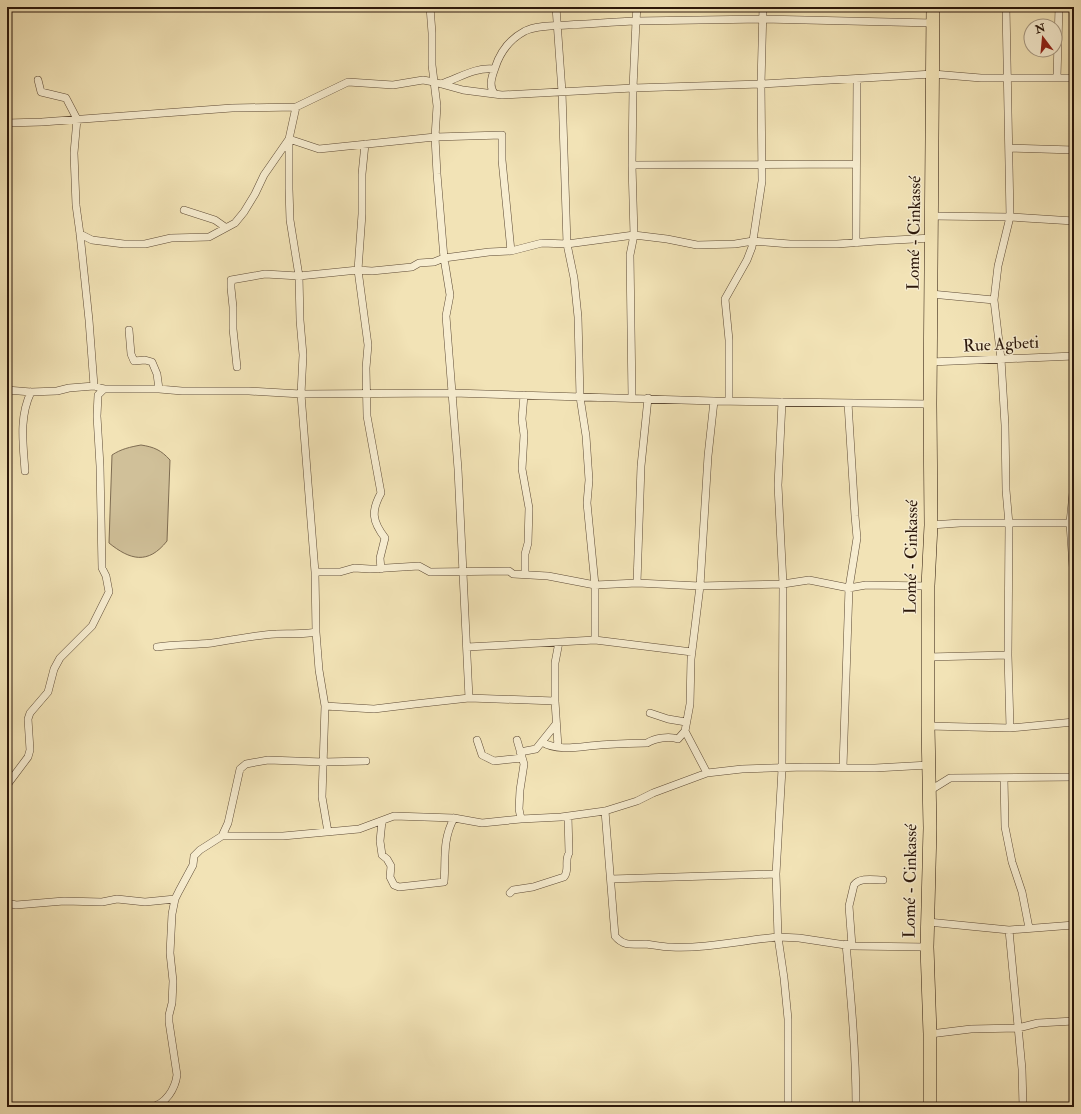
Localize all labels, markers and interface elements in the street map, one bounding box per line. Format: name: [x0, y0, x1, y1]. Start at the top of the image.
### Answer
north arrow: [1023, 18, 1063, 58]
text: N: [1033, 21, 1048, 37]
street label: Lomé - Cinkassé: [903, 175, 926, 290]
street label: Rue Agbeti: [962, 331, 1040, 356]
street label: Lomé - Cinkassé: [900, 499, 923, 614]
street label: Lomé - Cinkassé: [899, 823, 922, 938]

